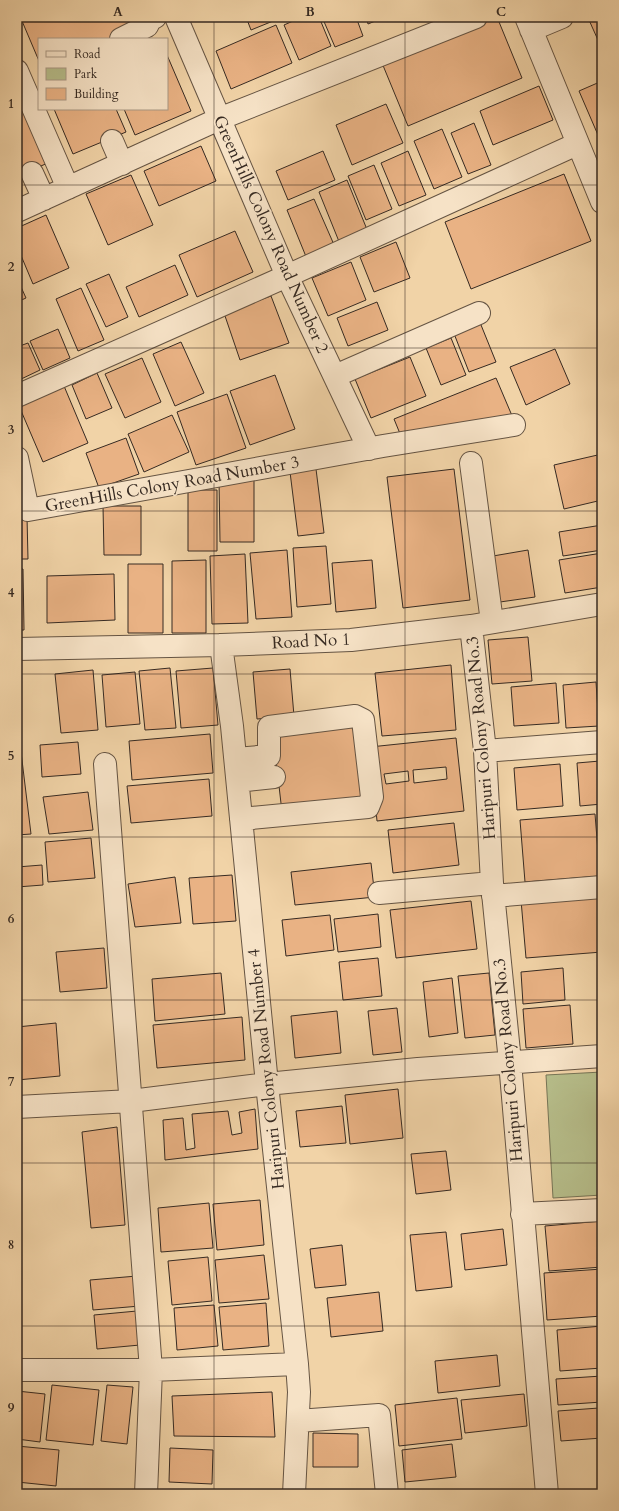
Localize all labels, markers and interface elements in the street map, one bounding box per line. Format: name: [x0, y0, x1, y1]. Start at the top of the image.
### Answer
text: A: [113, 3, 123, 21]
text: B: [305, 3, 315, 21]
text: C: [496, 3, 506, 21]
legend: [38, 38, 168, 110]
text: Road: [74, 46, 101, 62]
text: Park: [74, 66, 98, 82]
text: Building: [74, 86, 119, 102]
text: 1: [8, 95, 14, 113]
street label: GreenHills Colony Road Number 2: [208, 111, 334, 357]
text: 2: [8, 258, 15, 276]
text: 3: [8, 421, 15, 439]
street label: GreenHills Colony Road Number 3: [43, 450, 301, 518]
text: 4: [8, 584, 15, 602]
street label: Road No 1: [271, 627, 351, 655]
street label: Haripuri Colony Road No.3: [461, 635, 501, 841]
text: 5: [8, 747, 14, 765]
text: 6: [8, 910, 15, 928]
street label: Haripuri Colony Road Number 4: [242, 947, 290, 1190]
street label: Haripuri Colony Road No.3: [488, 957, 528, 1163]
text: 7: [8, 1073, 15, 1091]
text: 8: [8, 1236, 14, 1254]
text: 9: [8, 1399, 15, 1417]

